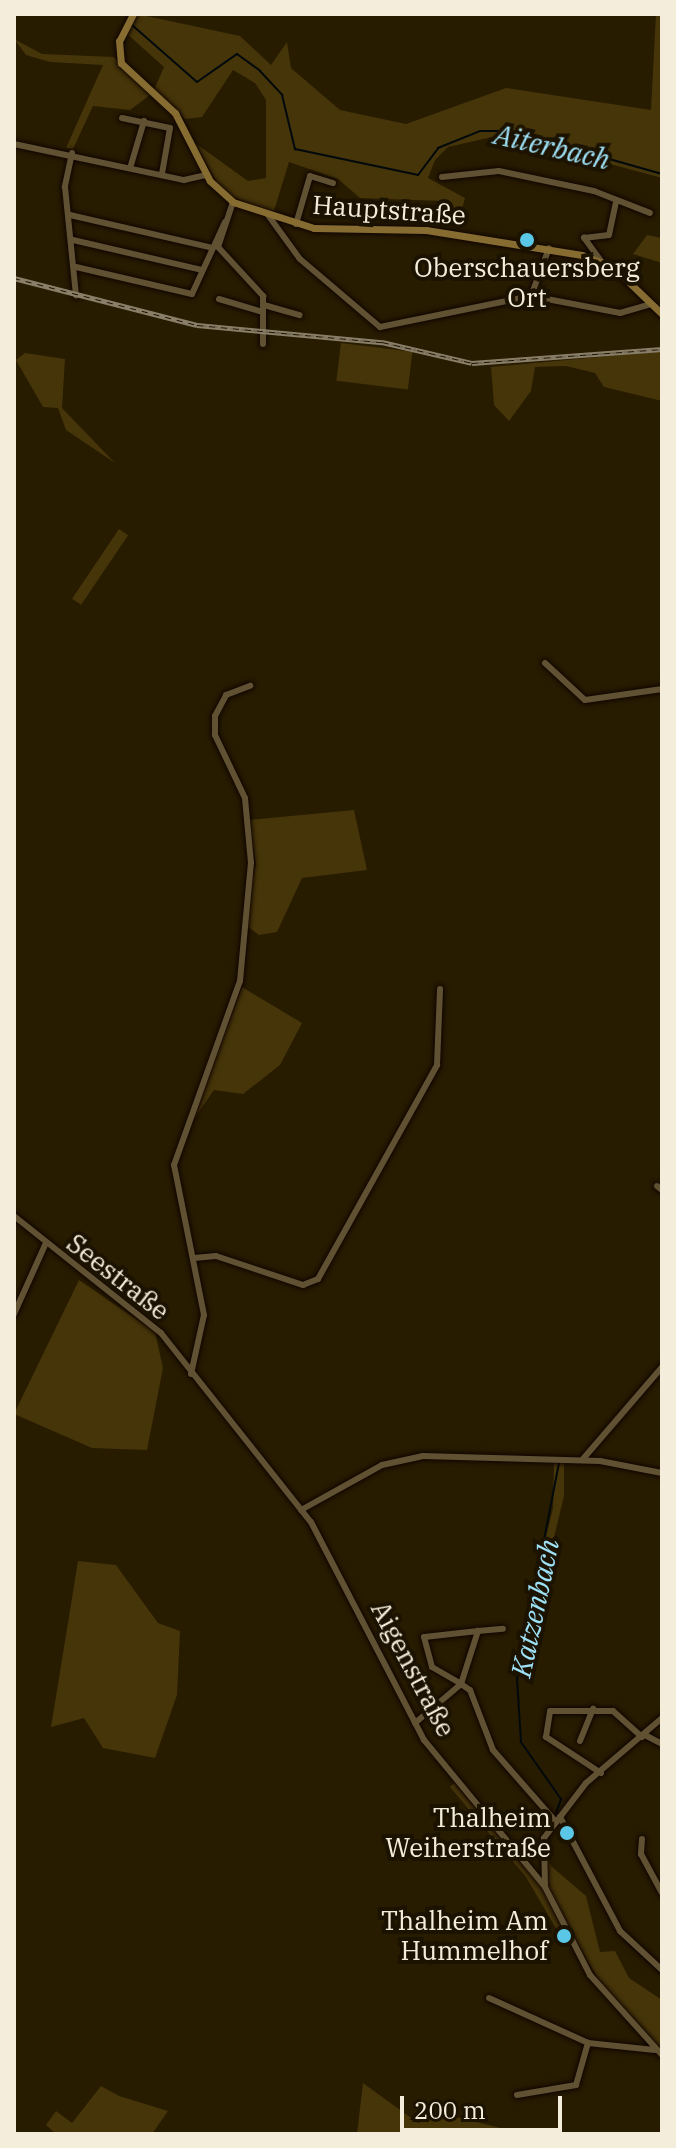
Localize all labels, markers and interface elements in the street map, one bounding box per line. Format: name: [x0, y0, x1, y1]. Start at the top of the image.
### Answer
water label: Aiterbach: [491, 117, 613, 177]
street label: Hauptstraße: [311, 189, 467, 231]
marker: Oberschauersberg Ort: [518, 231, 536, 249]
place label: Oberschauersberg Ort: [414, 252, 640, 314]
street label: Seestraße: [61, 1227, 175, 1327]
water label: Katzenbach: [504, 1536, 566, 1680]
street label: Aigenstraße: [364, 1596, 462, 1742]
place label: Thalheim Weiherstraße: [385, 1802, 551, 1864]
marker: Thalheim Weiherstraße: [558, 1824, 576, 1842]
place label: Thalheim Am Hummelhof: [381, 1905, 548, 1966]
marker: Thalheim Am Hummelhof: [555, 1927, 573, 1945]
scale bar: [404, 2080, 566, 2130]
text: 200 m: [414, 2094, 486, 2126]

